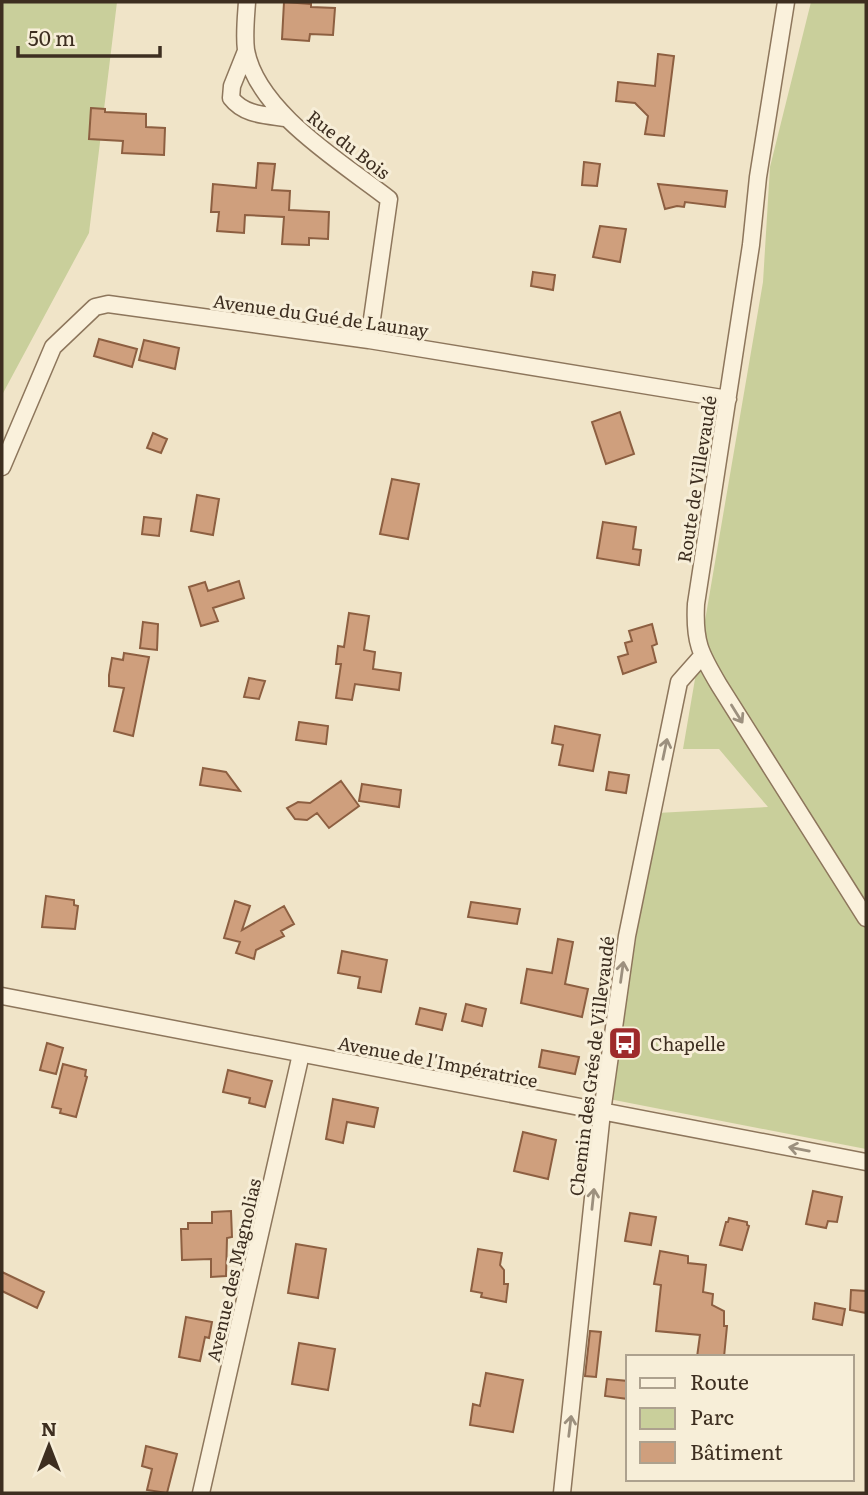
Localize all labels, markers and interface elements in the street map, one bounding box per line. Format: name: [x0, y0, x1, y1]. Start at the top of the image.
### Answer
scale bar: [18, 14, 159, 58]
text: 50 m: [28, 21, 75, 52]
street label: Rue du Bois: [302, 103, 396, 185]
street label: Avenue du Gué de Launay: [212, 287, 431, 344]
street label: Route de Villevaudé: [669, 393, 723, 565]
one-way arrow: [731, 704, 745, 724]
one-way arrow: [659, 738, 673, 761]
street label: Chemin des Grés de Villevaudé: [562, 935, 620, 1197]
one-way arrow: [616, 961, 629, 984]
bus stop icon: Chapelle: [606, 1024, 644, 1062]
street label: Avenue de l'Impératrice: [336, 1028, 540, 1094]
place label: Chapelle: [650, 1030, 725, 1057]
one-way arrow: [788, 1142, 811, 1155]
street label: Avenue des Magnolias: [199, 1176, 267, 1364]
one-way arrow: [587, 1188, 600, 1211]
legend: [626, 1355, 854, 1481]
text: Route: [690, 1365, 749, 1396]
text: Parc: [690, 1400, 734, 1431]
north arrow: [14, 1411, 84, 1481]
text: N: [41, 1414, 57, 1442]
one-way arrow: [564, 1415, 577, 1437]
text: Bâtiment: [690, 1435, 783, 1466]

